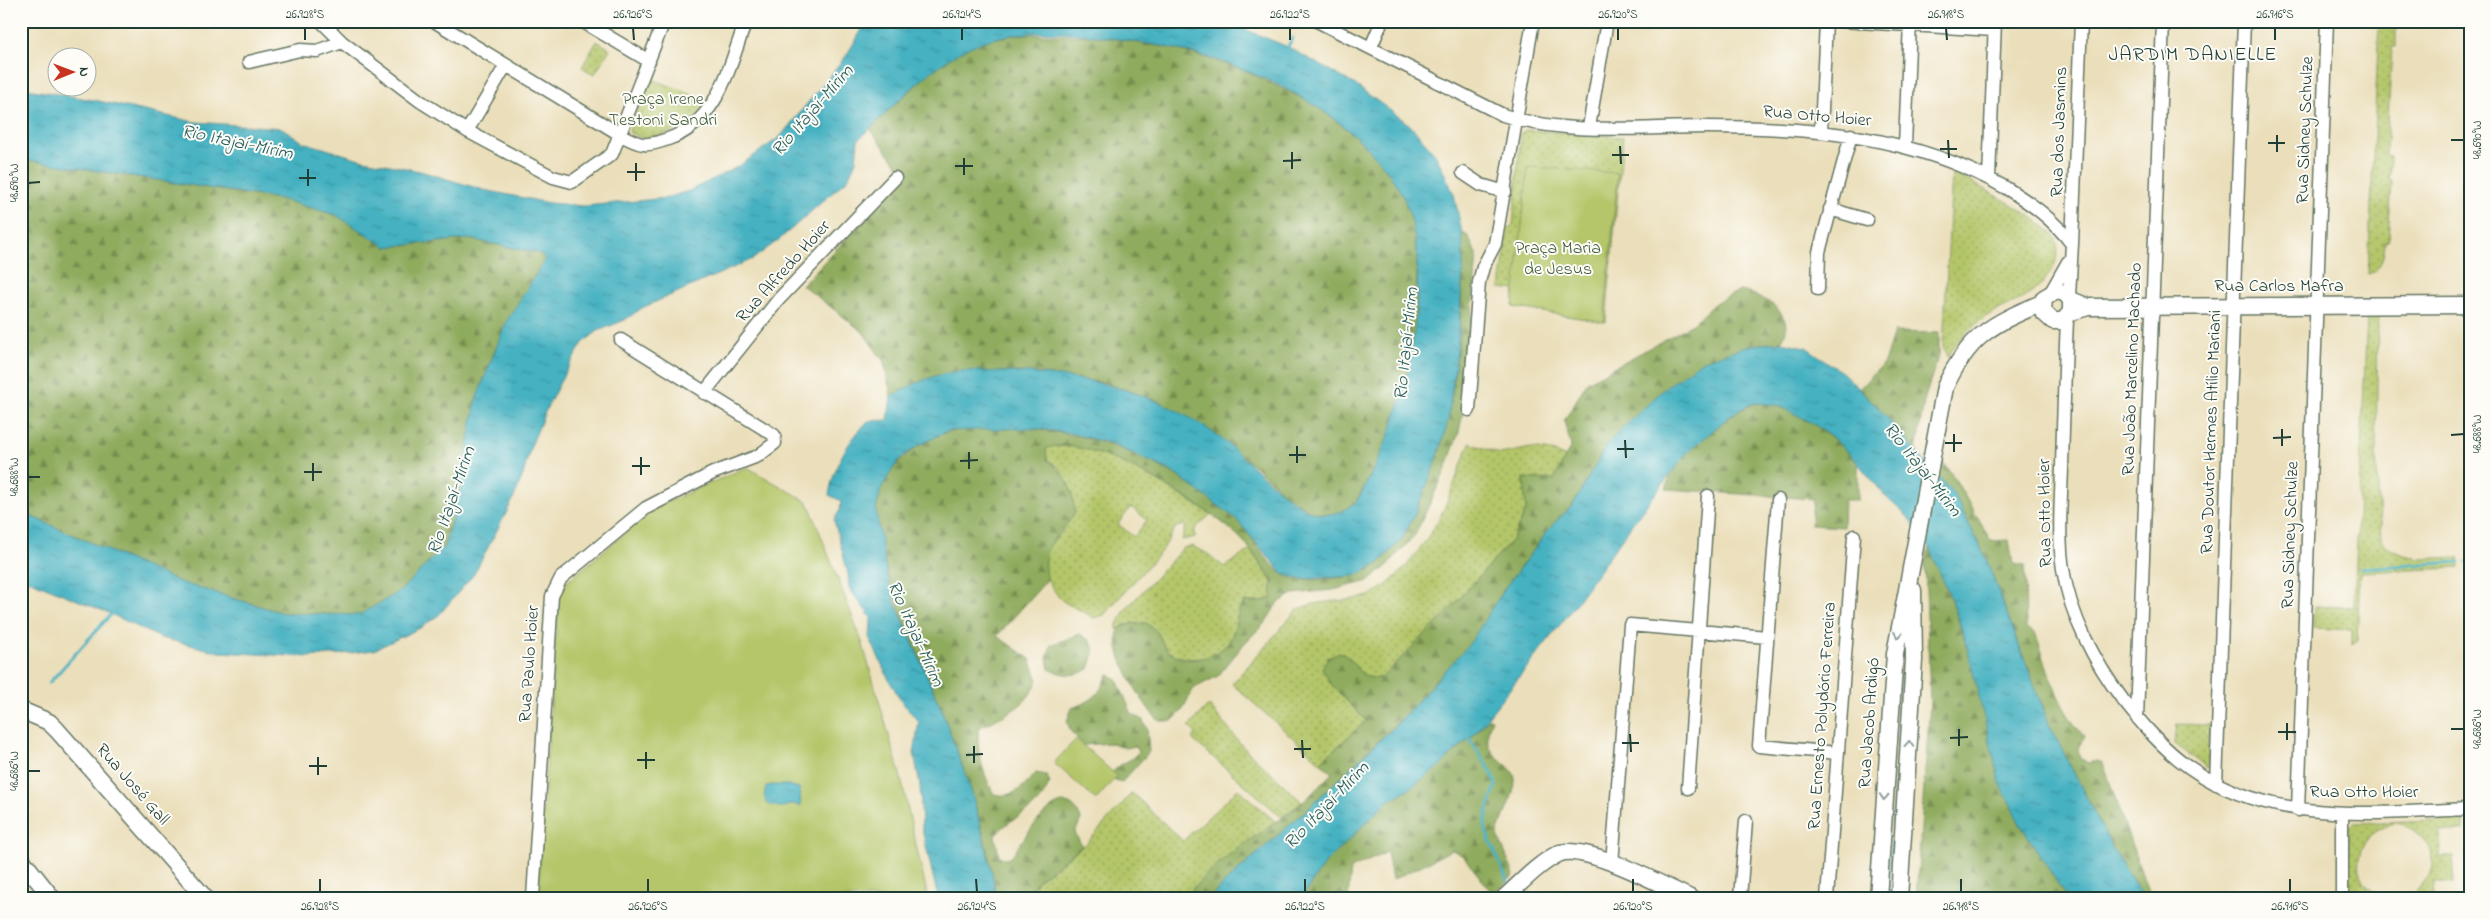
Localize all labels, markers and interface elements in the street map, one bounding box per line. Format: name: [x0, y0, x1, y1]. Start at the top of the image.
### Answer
text: 26.928°S: [286, 6, 325, 24]
text: 26.926°S: [613, 6, 653, 24]
text: 26.924°S: [942, 6, 982, 24]
text: 26.922°S: [1270, 6, 1310, 24]
text: 26.920°S: [1598, 6, 1638, 24]
text: 26.918°S: [1928, 6, 1965, 24]
text: 26.916°S: [2256, 6, 2294, 24]
district label: JARDIM DANIELLE: [2109, 41, 2277, 70]
north arrow: [48, 48, 98, 98]
street label: Rua Sidney Schulze: [2290, 55, 2322, 204]
water label: Rio Itajaí-Mirim: [766, 59, 861, 163]
street label: Rua dos Jasmins: [2045, 66, 2075, 198]
text: N: [73, 67, 94, 77]
park label: Praça Irene Testoni Sandri: [609, 87, 717, 134]
street label: Rua Otto Hoier: [1762, 99, 1873, 135]
water label: Rio Itajaí-Mirim: [179, 118, 295, 168]
text: 48.690°W: [2469, 121, 2487, 159]
text: 48.690°W: [6, 164, 24, 202]
street label: Rua Alfredo Hoier: [731, 214, 838, 329]
park label: Praça Maria de Jesus: [1515, 236, 1601, 283]
street label: Rua João Marcelino Machado: [2116, 262, 2150, 476]
street label: Rua Carlos Mafra: [2214, 274, 2344, 300]
water label: Rio Itajaí-Mirim: [1388, 286, 1426, 402]
street label: Rua Doutor Hermes Atílio Mariani: [2195, 309, 2229, 555]
text: 48.688°W: [2469, 415, 2487, 453]
water label: Rio Itajaí-Mirim: [1876, 417, 1968, 523]
water label: Rio Itajaí-Mirim: [421, 443, 483, 559]
text: 48.688°W: [6, 458, 24, 496]
street label: Rua Otto Hoier: [2032, 458, 2060, 568]
street label: Rua Sidney Schulze: [2275, 460, 2307, 609]
water label: Rio Itajaí-Mirim: [880, 577, 950, 691]
street label: Rua Ernesto Polydório Ferreira: [1802, 601, 1844, 831]
street label: Rua Paulo Hoier: [513, 604, 547, 723]
one-way arrow: [1893, 631, 1904, 640]
street label: Rua Jacob Ardigó: [1852, 657, 1889, 789]
text: 48.686°W: [2469, 709, 2487, 749]
street label: Rua José Gall: [89, 738, 175, 832]
one-way arrow: [1903, 740, 1914, 748]
text: 48.686°W: [6, 751, 24, 791]
water label: Rio Itajaí-Mirim: [1278, 756, 1376, 856]
street label: Rua Otto Hoier: [2310, 780, 2419, 806]
one-way arrow: [1879, 793, 1890, 801]
text: 26.928°S: [301, 898, 340, 916]
text: 26.926°S: [628, 898, 668, 916]
text: 26.924°S: [957, 898, 997, 916]
text: 26.922°S: [1285, 898, 1325, 916]
text: 26.920°S: [1613, 898, 1653, 916]
text: 26.918°S: [1943, 898, 1980, 916]
text: 26.916°S: [2271, 898, 2309, 916]

